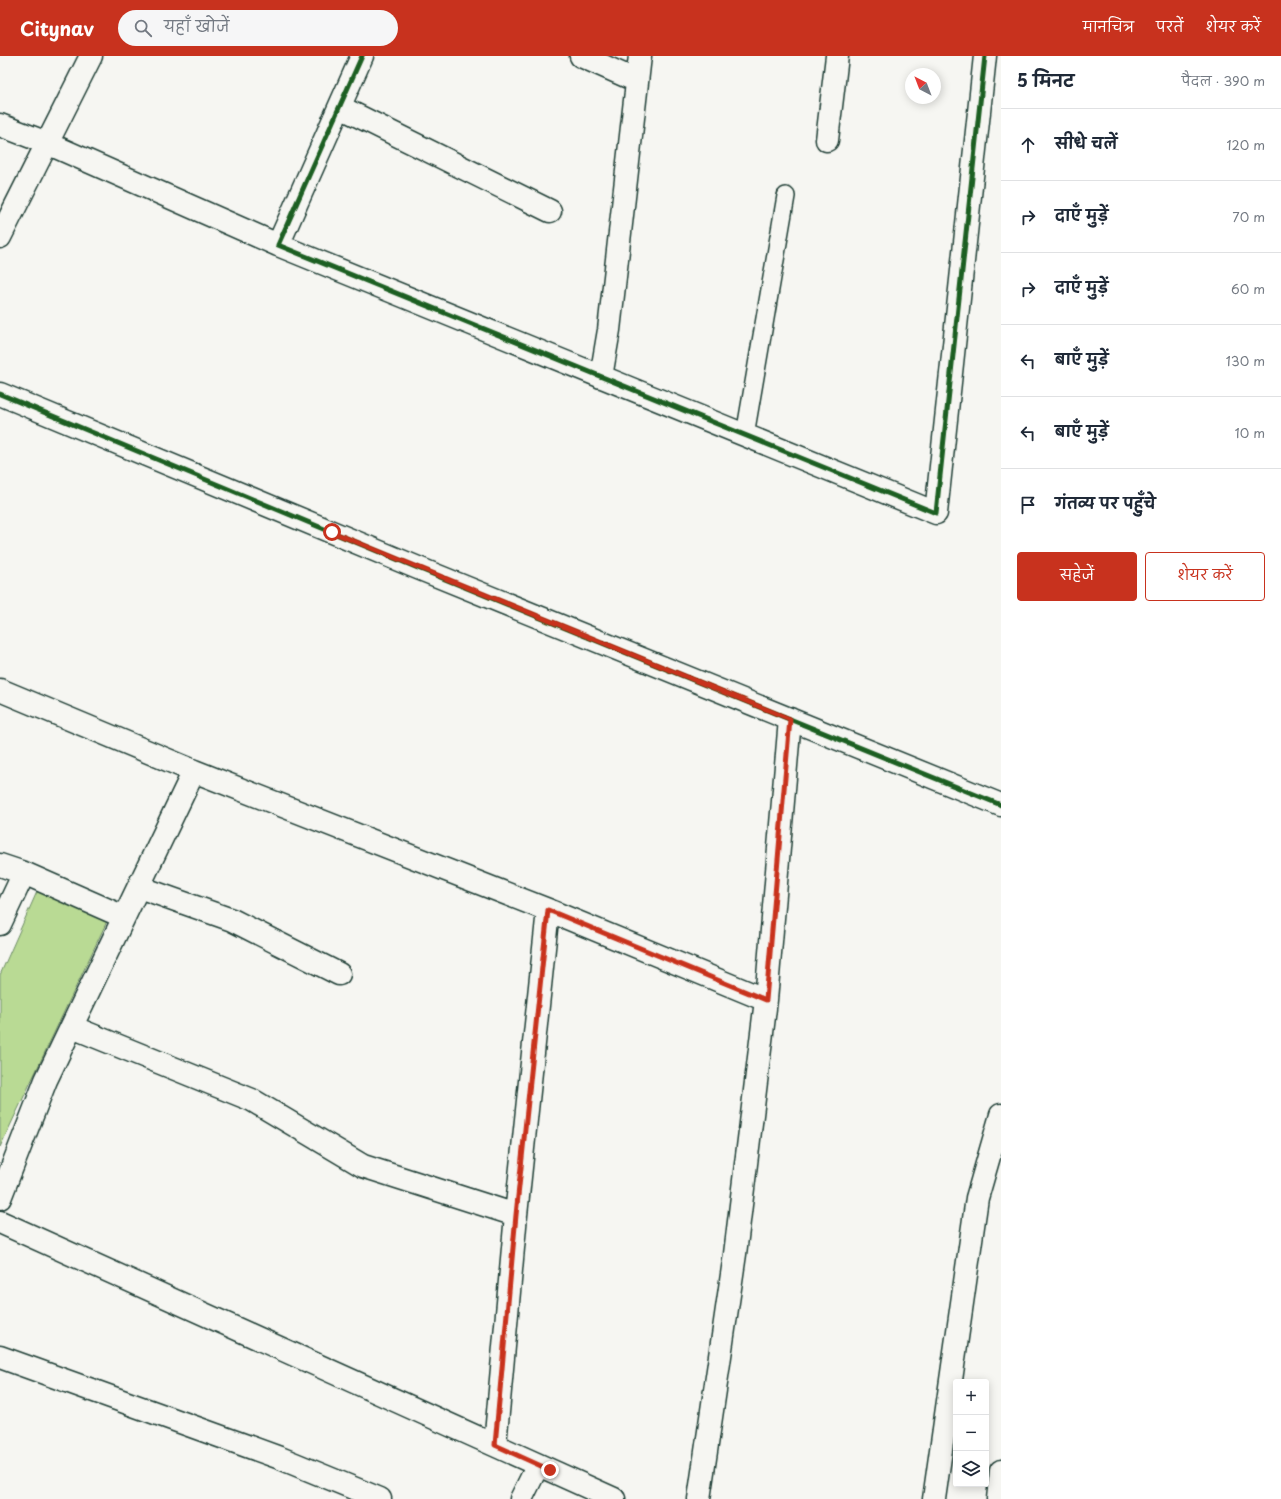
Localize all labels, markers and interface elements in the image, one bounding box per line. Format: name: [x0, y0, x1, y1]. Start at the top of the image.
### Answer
search box: [118, 10, 398, 46]
text: Citynav: [20, 14, 94, 42]
text: यहाँ खोजें: [164, 14, 229, 37]
text: मानचित्र: [1083, 16, 1134, 37]
text: परतें: [1156, 16, 1184, 37]
text: शेयर करें: [1206, 16, 1261, 37]
icon: search: [132, 17, 154, 39]
text: 5 मिनट: [1017, 67, 1074, 93]
north arrow: [905, 68, 941, 104]
text: पैदल · 390 m: [1181, 71, 1265, 90]
text: सीधे चलें: [1055, 131, 1117, 154]
icon: ahead: [1017, 134, 1039, 156]
text: 120 m: [1226, 135, 1265, 154]
text: दाएँ मुड़ें: [1055, 203, 1108, 226]
icon: right: [1017, 206, 1039, 228]
text: 70 m: [1232, 207, 1265, 226]
text: दाएँ मुड़ें: [1055, 275, 1108, 298]
icon: right: [1017, 278, 1039, 300]
text: 60 m: [1231, 279, 1265, 298]
text: बाएँ मुड़ें: [1055, 347, 1109, 370]
icon: left: [1017, 350, 1039, 372]
text: 130 m: [1226, 351, 1265, 370]
text: बाएँ मुड़ें: [1055, 419, 1109, 442]
icon: left: [1017, 422, 1039, 444]
text: 10 m: [1235, 423, 1265, 442]
text: गंतव्य पर पहुँचे: [1055, 491, 1156, 514]
icon: arrive: [1017, 494, 1039, 516]
route start: [323, 523, 341, 541]
button: सहेजें: [1017, 552, 1137, 601]
button: शेयर करें: [1145, 552, 1265, 601]
map controls: [953, 1379, 989, 1487]
button: +: [953, 1379, 989, 1415]
button: −: [953, 1415, 989, 1451]
button: layers: [953, 1451, 989, 1487]
route end: [541, 1461, 559, 1479]

